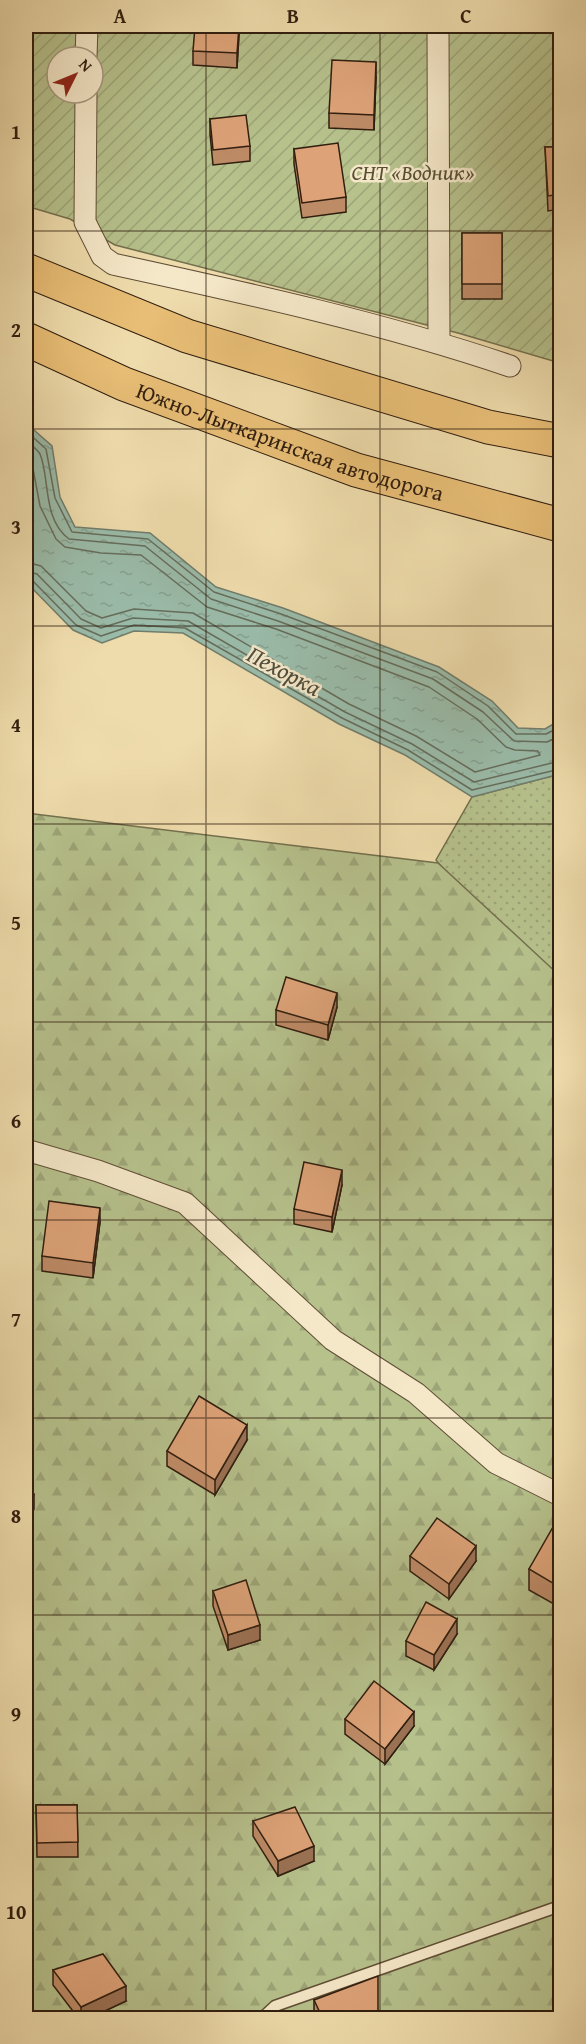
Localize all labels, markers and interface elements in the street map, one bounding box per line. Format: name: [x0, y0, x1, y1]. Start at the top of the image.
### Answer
text: A: [114, 1, 127, 30]
text: B: [287, 1, 299, 30]
text: C: [460, 1, 472, 30]
north arrow: [45, 45, 105, 105]
text: N: [74, 53, 99, 77]
text: 1: [11, 117, 21, 146]
park label: СНТ «Водник»: [351, 156, 475, 188]
text: 2: [11, 315, 21, 344]
street label: Южно-Лыткаринская автодорога: [132, 374, 448, 509]
text: 3: [11, 512, 21, 541]
water label: Пехорка: [241, 637, 327, 705]
text: 4: [11, 710, 21, 739]
text: 5: [11, 908, 21, 937]
text: 6: [11, 1106, 21, 1135]
text: 7: [11, 1304, 21, 1333]
text: 8: [11, 1501, 21, 1530]
text: 9: [11, 1699, 21, 1728]
text: 10: [6, 1897, 26, 1926]

